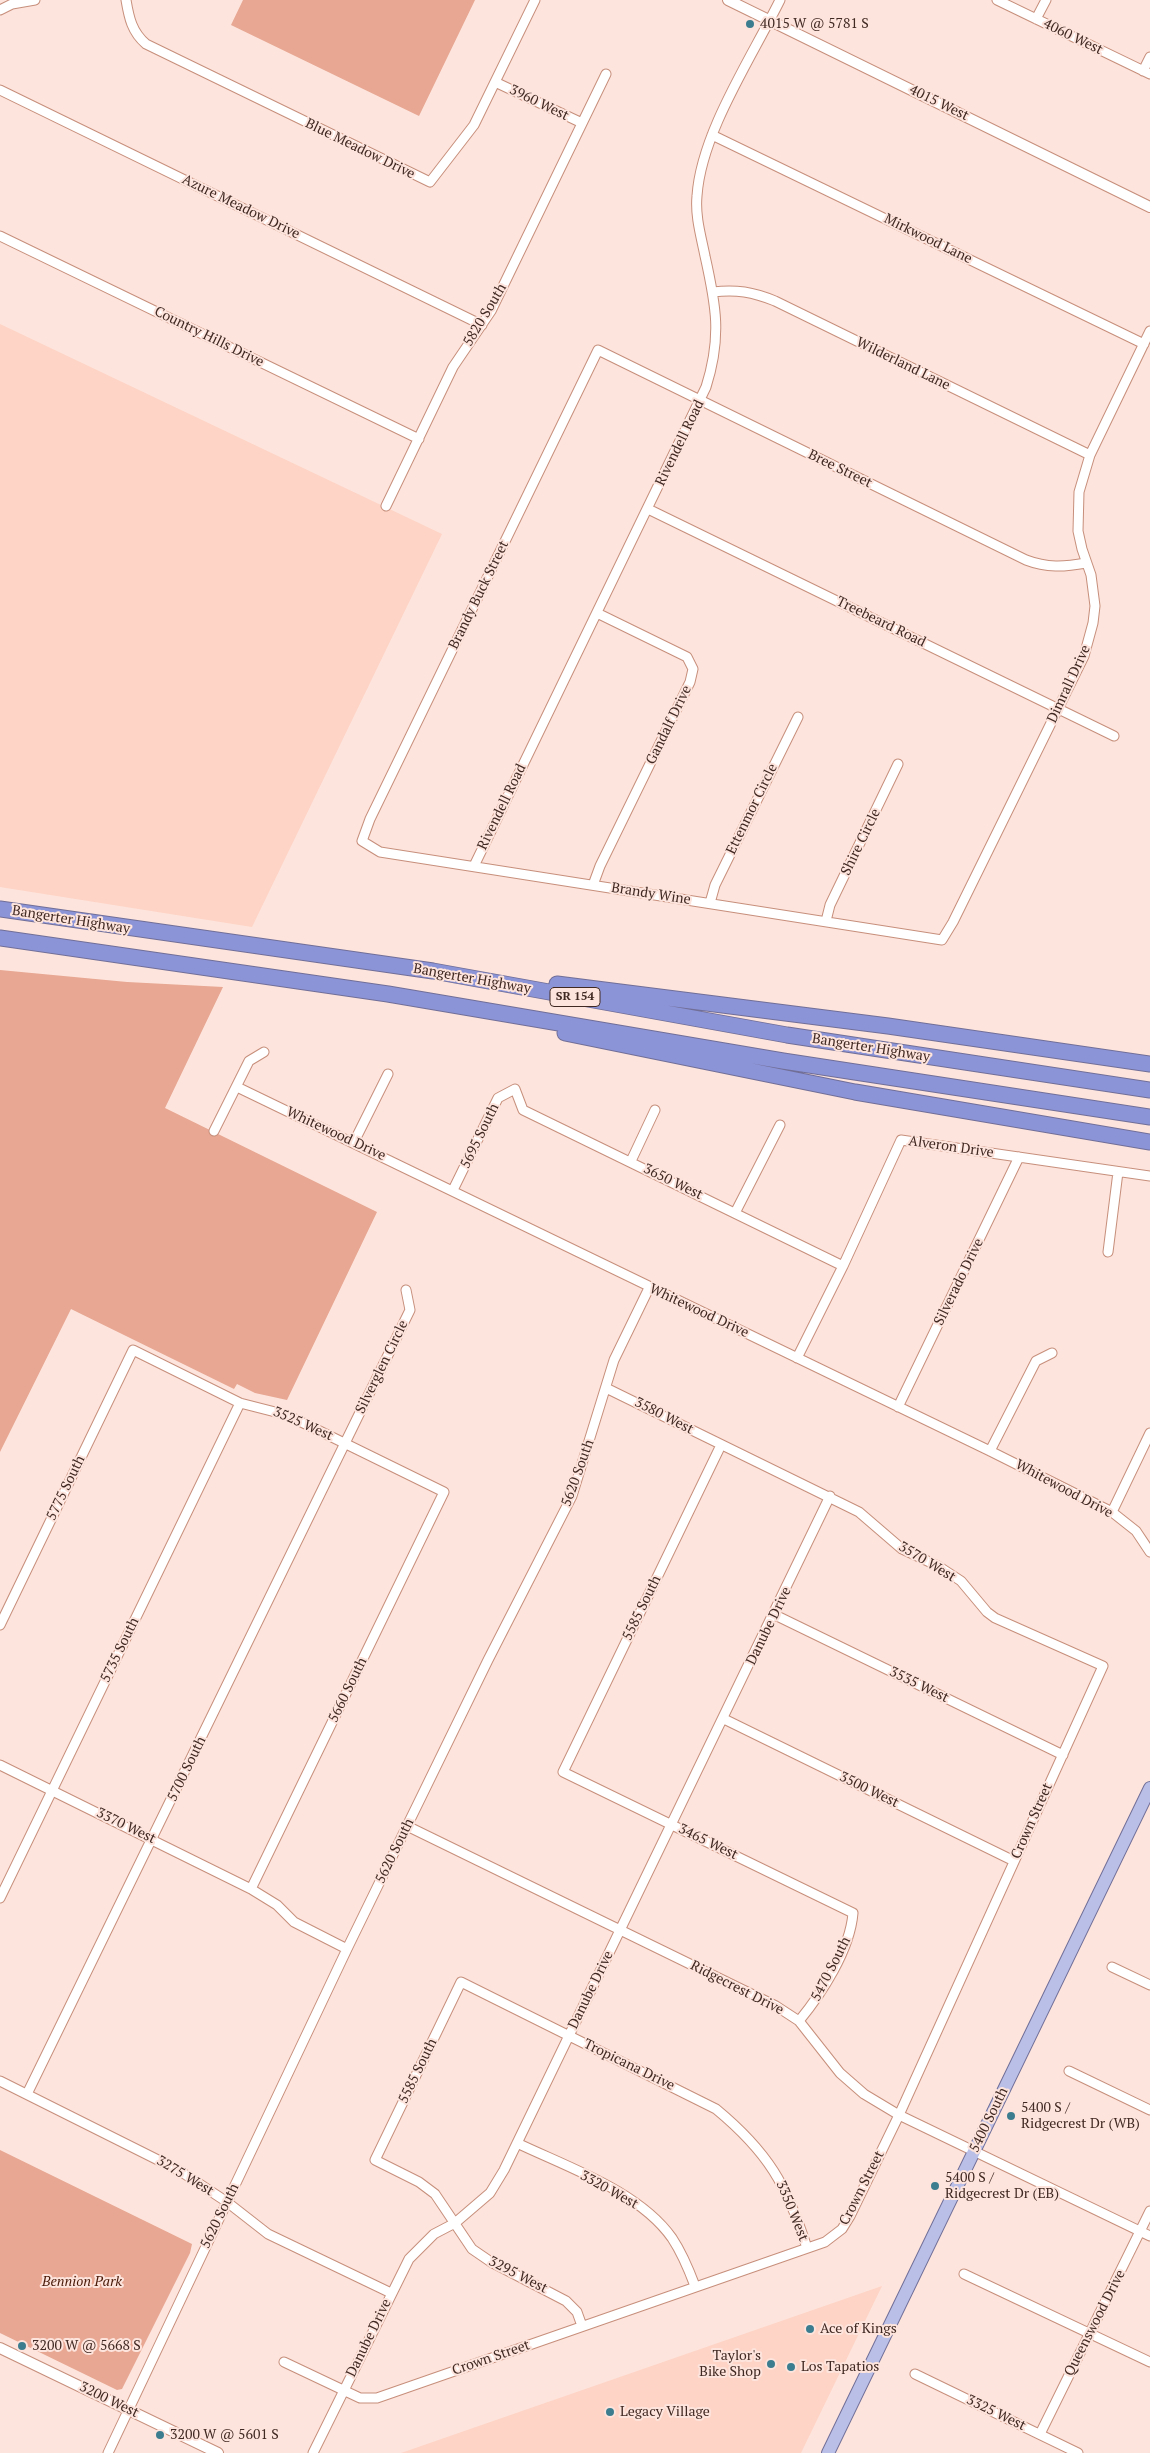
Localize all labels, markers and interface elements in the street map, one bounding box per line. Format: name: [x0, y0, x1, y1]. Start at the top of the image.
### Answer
street label: 4060 West: [1041, 15, 1105, 59]
place label: 4015 W @ 5781 S: [760, 16, 869, 32]
marker: 4015 W @ 5781 S: [744, 18, 756, 30]
street label: 3960 West: [507, 81, 571, 125]
street label: 4015 West: [907, 81, 971, 125]
street label: Blue Meadow Drive: [302, 115, 418, 183]
street label: Azure Meadow Drive: [179, 171, 303, 243]
street label: Mirkwood Lane: [881, 210, 975, 268]
street label: 5820 South: [460, 281, 510, 349]
street label: Country Hills Drive: [152, 303, 266, 371]
street label: Wilderland Lane: [853, 334, 953, 394]
street label: Rivendell Road: [652, 397, 708, 489]
street label: Bree Street: [805, 446, 875, 492]
street label: Brandy Buck Street: [445, 538, 513, 652]
street label: Treebeard Road: [834, 593, 928, 651]
street label: Dimrall Drive: [1044, 642, 1094, 726]
street label: Gandalf Drive: [643, 683, 695, 767]
street label: Rivendell Road: [474, 761, 530, 853]
street label: Ettenmor Circle: [723, 761, 781, 857]
street label: Shire Circle: [838, 806, 884, 878]
street label: Brandy Wine: [610, 879, 692, 909]
street label: Bangerter Highway: [11, 902, 131, 938]
street label: Bangerter Highway: [412, 960, 532, 998]
road number: SR 154: [550, 988, 600, 1006]
street label: Bangerter Highway: [811, 1030, 931, 1066]
street label: 5695 South: [457, 1101, 503, 1171]
street label: Whitewood Drive: [284, 1104, 388, 1164]
street label: Alveron Drive: [907, 1133, 995, 1161]
street label: 3650 West: [641, 1160, 705, 1204]
street label: Silverado Drive: [931, 1236, 987, 1328]
street label: Whitewood Drive: [647, 1281, 751, 1341]
street label: Silverglen Circle: [352, 1318, 412, 1416]
street label: 3580 West: [632, 1394, 696, 1438]
street label: 3525 West: [270, 1403, 336, 1445]
street label: 5620 South: [558, 1437, 598, 1509]
street label: 5775 South: [43, 1453, 89, 1523]
street label: Whitewood Drive: [1012, 1456, 1116, 1522]
street label: 3570 West: [895, 1538, 959, 1586]
street label: 5585 South: [619, 1573, 665, 1643]
street label: Danube Drive: [743, 1584, 795, 1668]
street label: 5735 South: [97, 1615, 143, 1685]
street label: 5660 South: [325, 1655, 371, 1725]
street label: 3535 West: [887, 1663, 951, 1707]
street label: 5700 South: [164, 1734, 210, 1804]
street label: 3500 West: [837, 1768, 901, 1812]
street label: Crown Street: [1008, 1780, 1056, 1862]
street label: 3370 West: [94, 1804, 158, 1848]
street label: 5620 South: [372, 1816, 418, 1886]
street label: 3465 West: [676, 1820, 740, 1864]
street label: 5470 South: [808, 1934, 854, 2004]
street label: Danube Drive: [565, 1948, 617, 2032]
street label: Ridgecrest Drive: [688, 1957, 786, 2019]
street label: 5585 South: [395, 2036, 441, 2106]
street label: Tropicana Drive: [581, 2036, 677, 2094]
street label: 5400 South: [966, 2085, 1012, 2155]
place label: 5400 S / Ridgecrest Dr (WB): [1021, 2100, 1140, 2132]
marker: 5400 S / Ridgecrest Dr (WB): [1005, 2110, 1017, 2122]
street label: Crown Street: [836, 2148, 888, 2228]
street label: 3275 West: [153, 2152, 217, 2200]
street label: 3320 West: [577, 2167, 641, 2213]
place label: 5400 S / Ridgecrest Dr (EB): [945, 2170, 1059, 2202]
street label: 3350 West: [772, 2178, 812, 2244]
marker: 5400 S / Ridgecrest Dr (EB): [929, 2180, 941, 2192]
street label: 5620 South: [197, 2181, 243, 2251]
street label: 3295 West: [486, 2253, 550, 2297]
street label: Queenswood Drive: [1061, 2267, 1129, 2379]
park label: Bennion Park: [42, 2274, 122, 2290]
street label: Danube Drive: [343, 2296, 395, 2380]
place label: Ace of Kings: [820, 2321, 897, 2337]
marker: Ace of Kings: [804, 2323, 816, 2335]
street label: Crown Street: [450, 2337, 532, 2379]
place label: 3200 W @ 5668 S: [32, 2338, 141, 2354]
marker: 3200 W @ 5668 S: [16, 2340, 28, 2352]
place label: Taylor's Bike Shop: [699, 2348, 761, 2380]
marker: Taylor's Bike Shop: [765, 2358, 777, 2370]
place label: Los Tapatios: [801, 2359, 879, 2375]
marker: Los Tapatios: [785, 2361, 797, 2373]
street label: 3200 West: [77, 2378, 141, 2422]
street label: 3325 West: [964, 2391, 1028, 2435]
place label: Legacy Village: [620, 2404, 710, 2420]
marker: Legacy Village: [604, 2406, 616, 2418]
place label: 3200 W @ 5601 S: [170, 2427, 279, 2443]
marker: 3200 W @ 5601 S: [154, 2429, 166, 2441]

